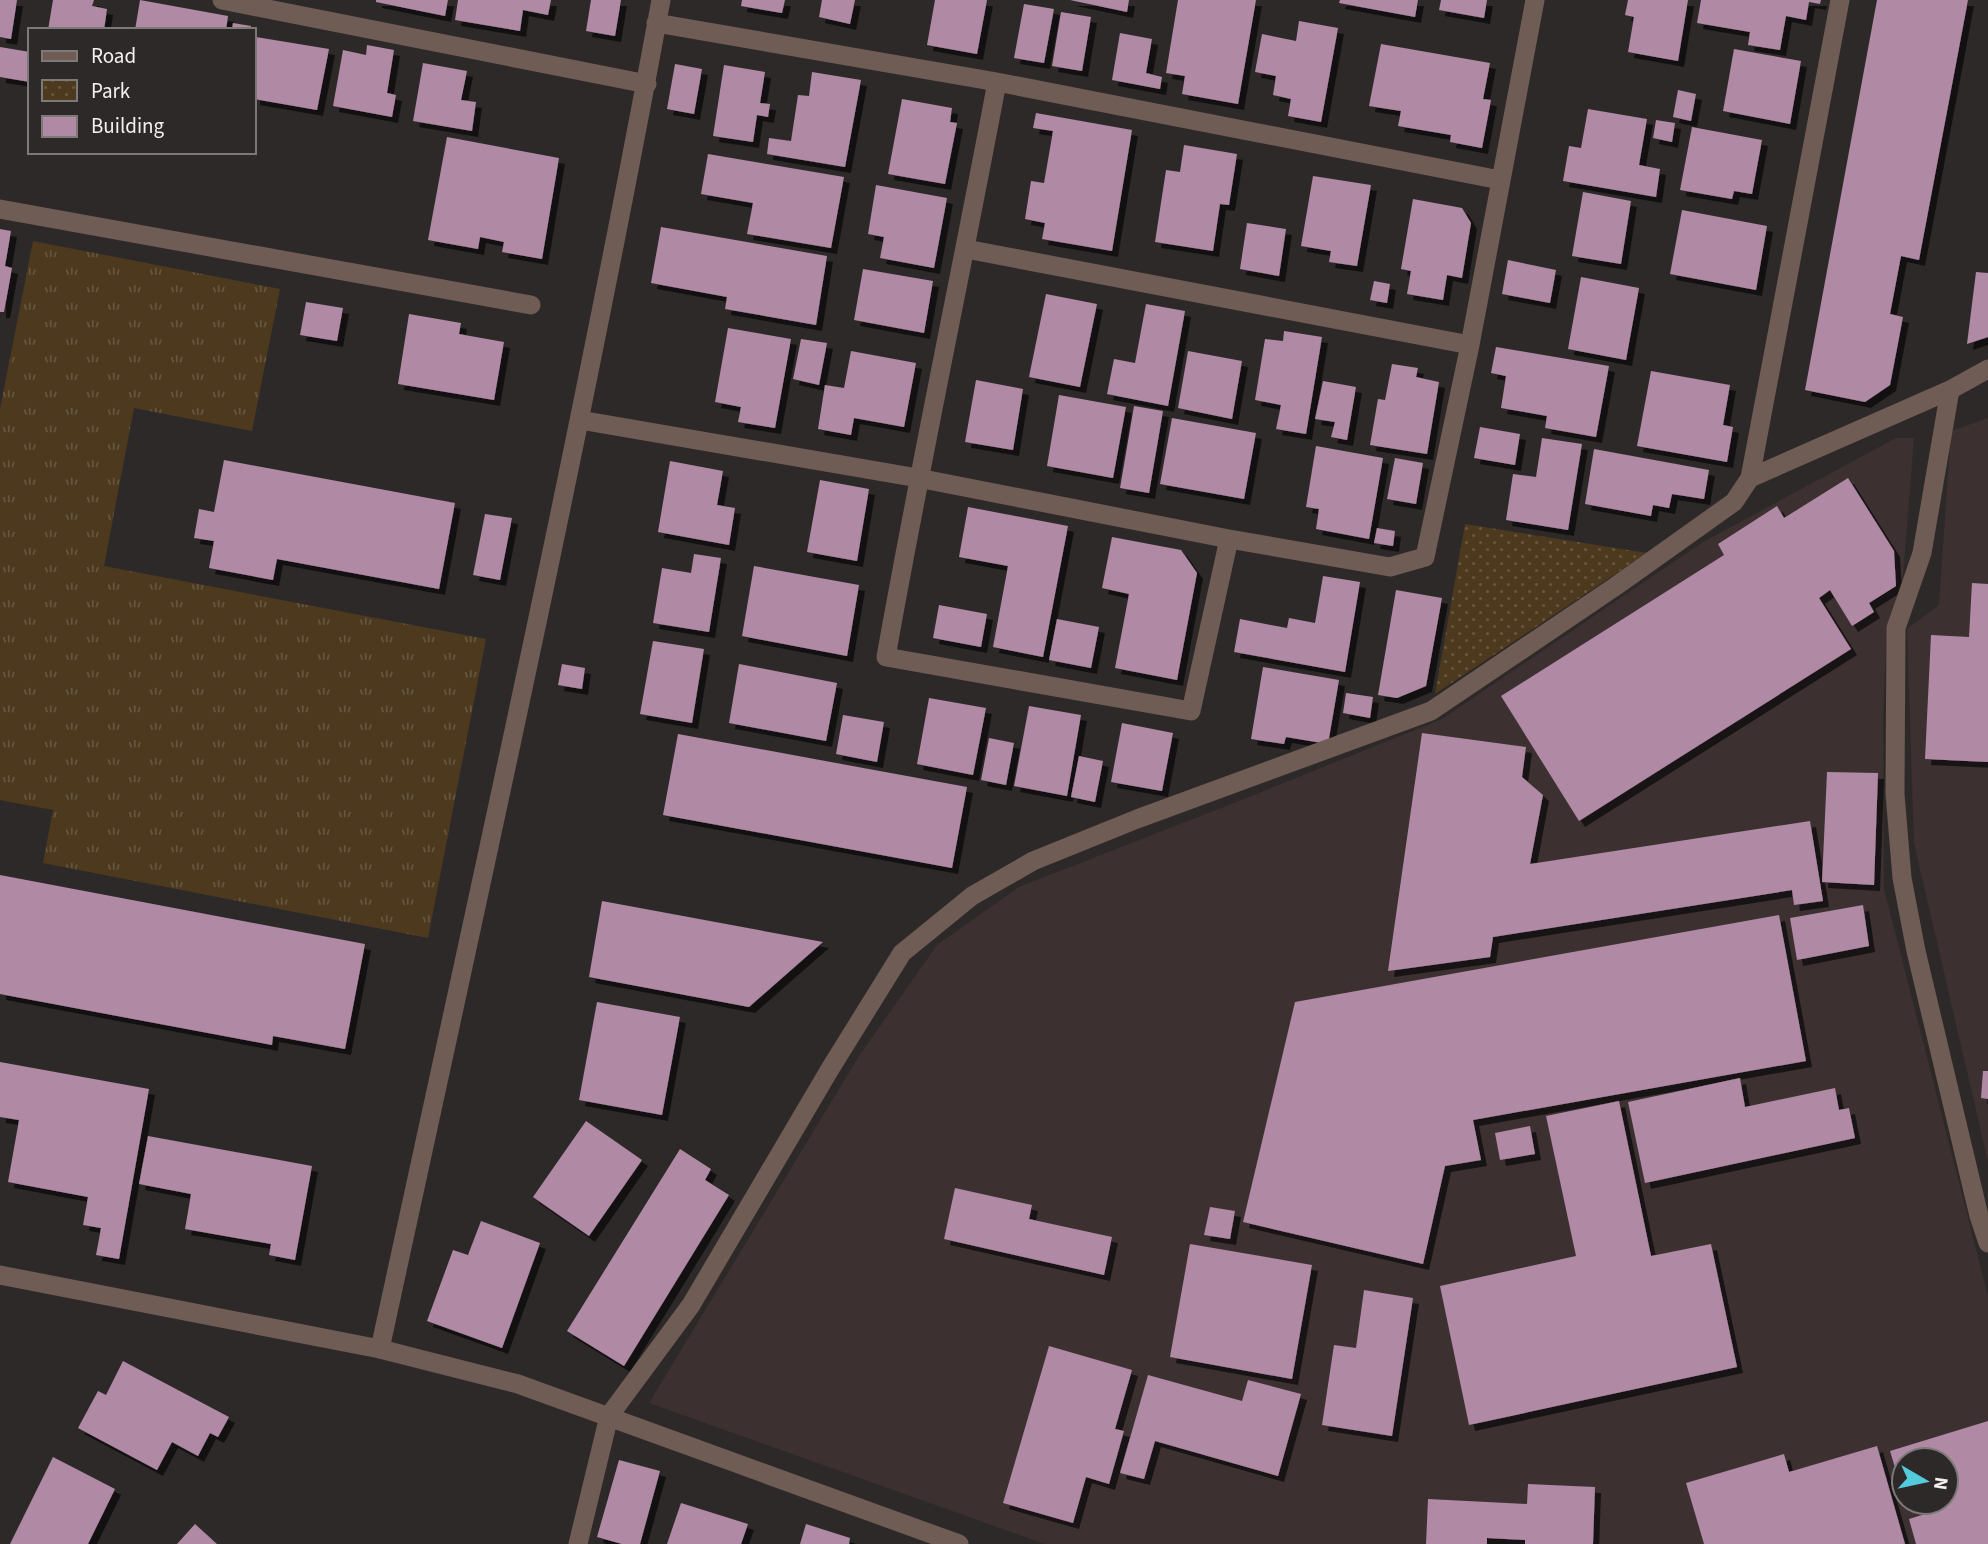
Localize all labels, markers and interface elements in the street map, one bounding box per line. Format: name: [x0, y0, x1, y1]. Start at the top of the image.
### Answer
legend: [28, 28, 256, 154]
text: Road: [91, 41, 136, 71]
text: Park: [91, 76, 131, 106]
text: Building: [91, 111, 165, 141]
north arrow: [1890, 1446, 1960, 1516]
text: N: [1926, 1475, 1955, 1492]

